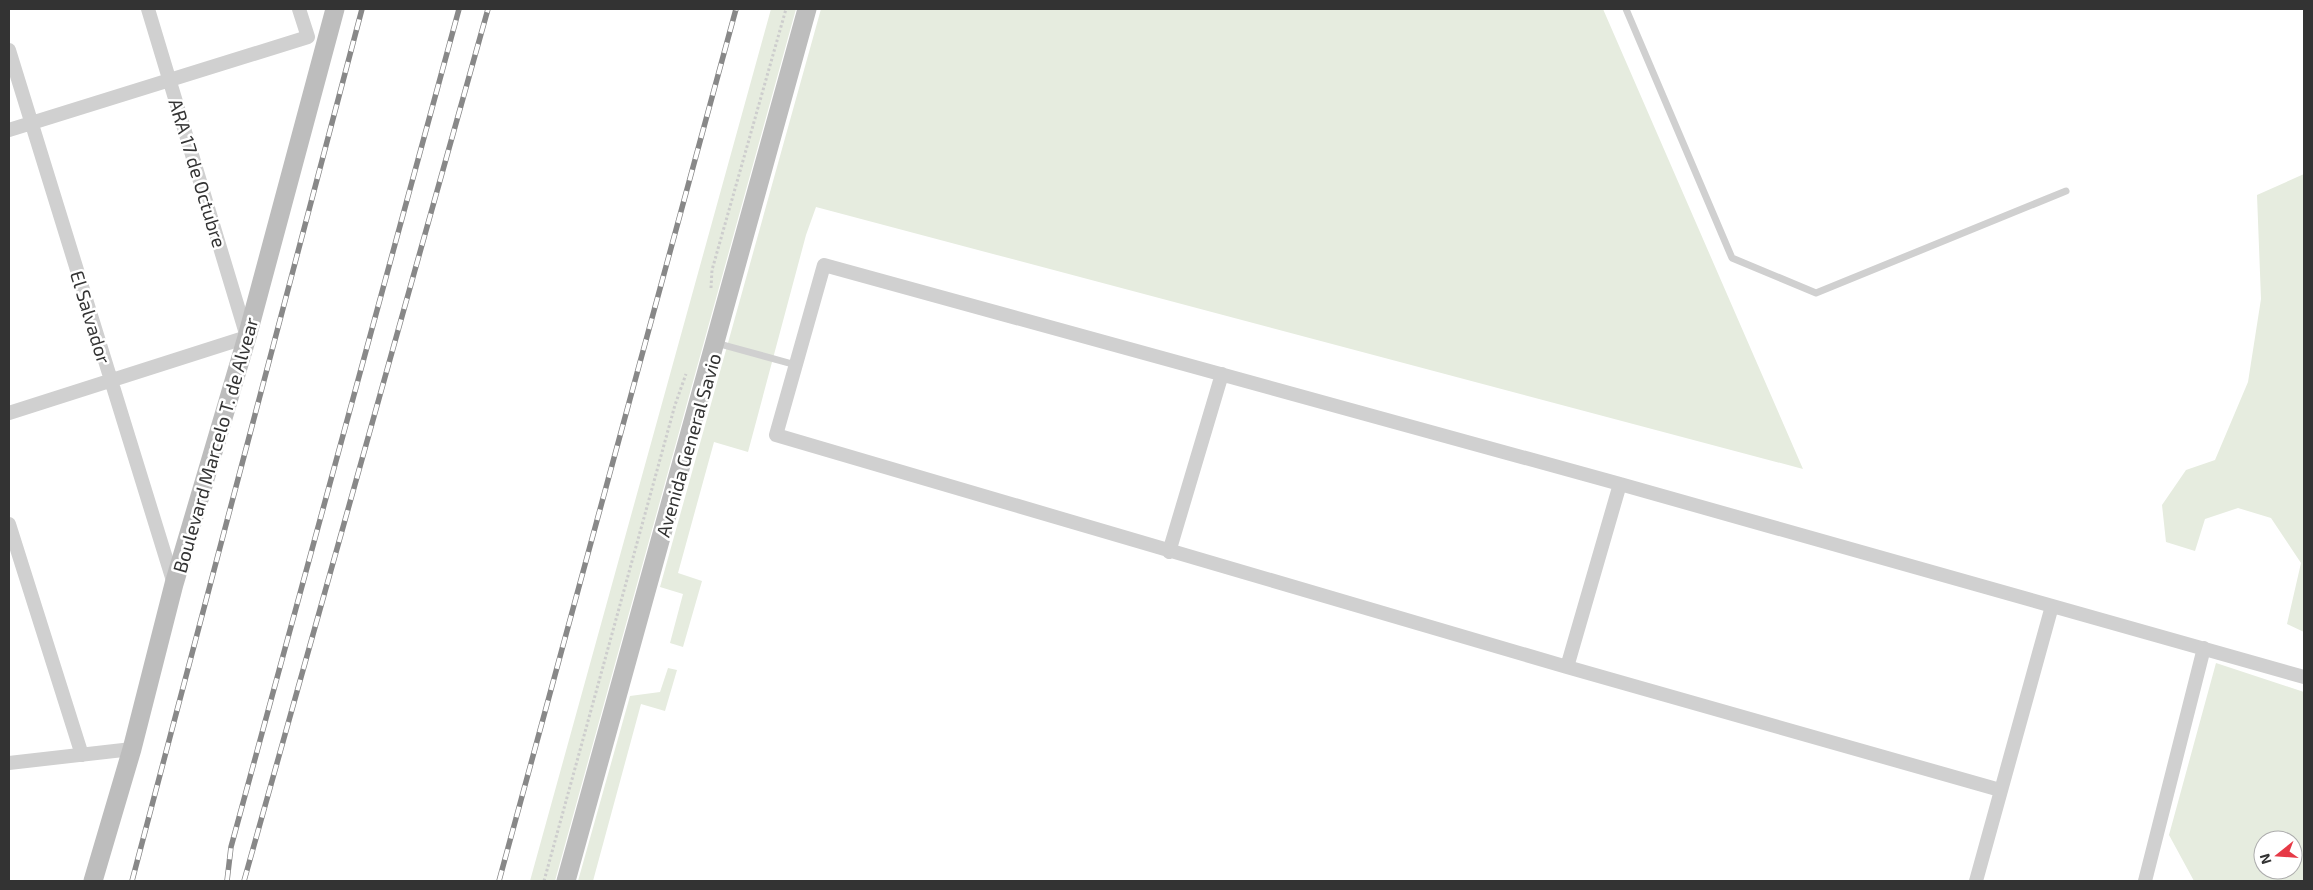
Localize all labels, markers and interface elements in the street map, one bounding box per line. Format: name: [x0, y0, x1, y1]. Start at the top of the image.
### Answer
street label: ARA 17 de Octubre: [164, 96, 232, 250]
street label: El Salvador: [66, 268, 116, 367]
street label: Boulevard Marcelo T. de Alvear: [167, 314, 263, 575]
street label: Avenida General Savio: [651, 350, 725, 540]
north arrow: [2253, 830, 2303, 880]
text: N: [2255, 852, 2275, 866]

